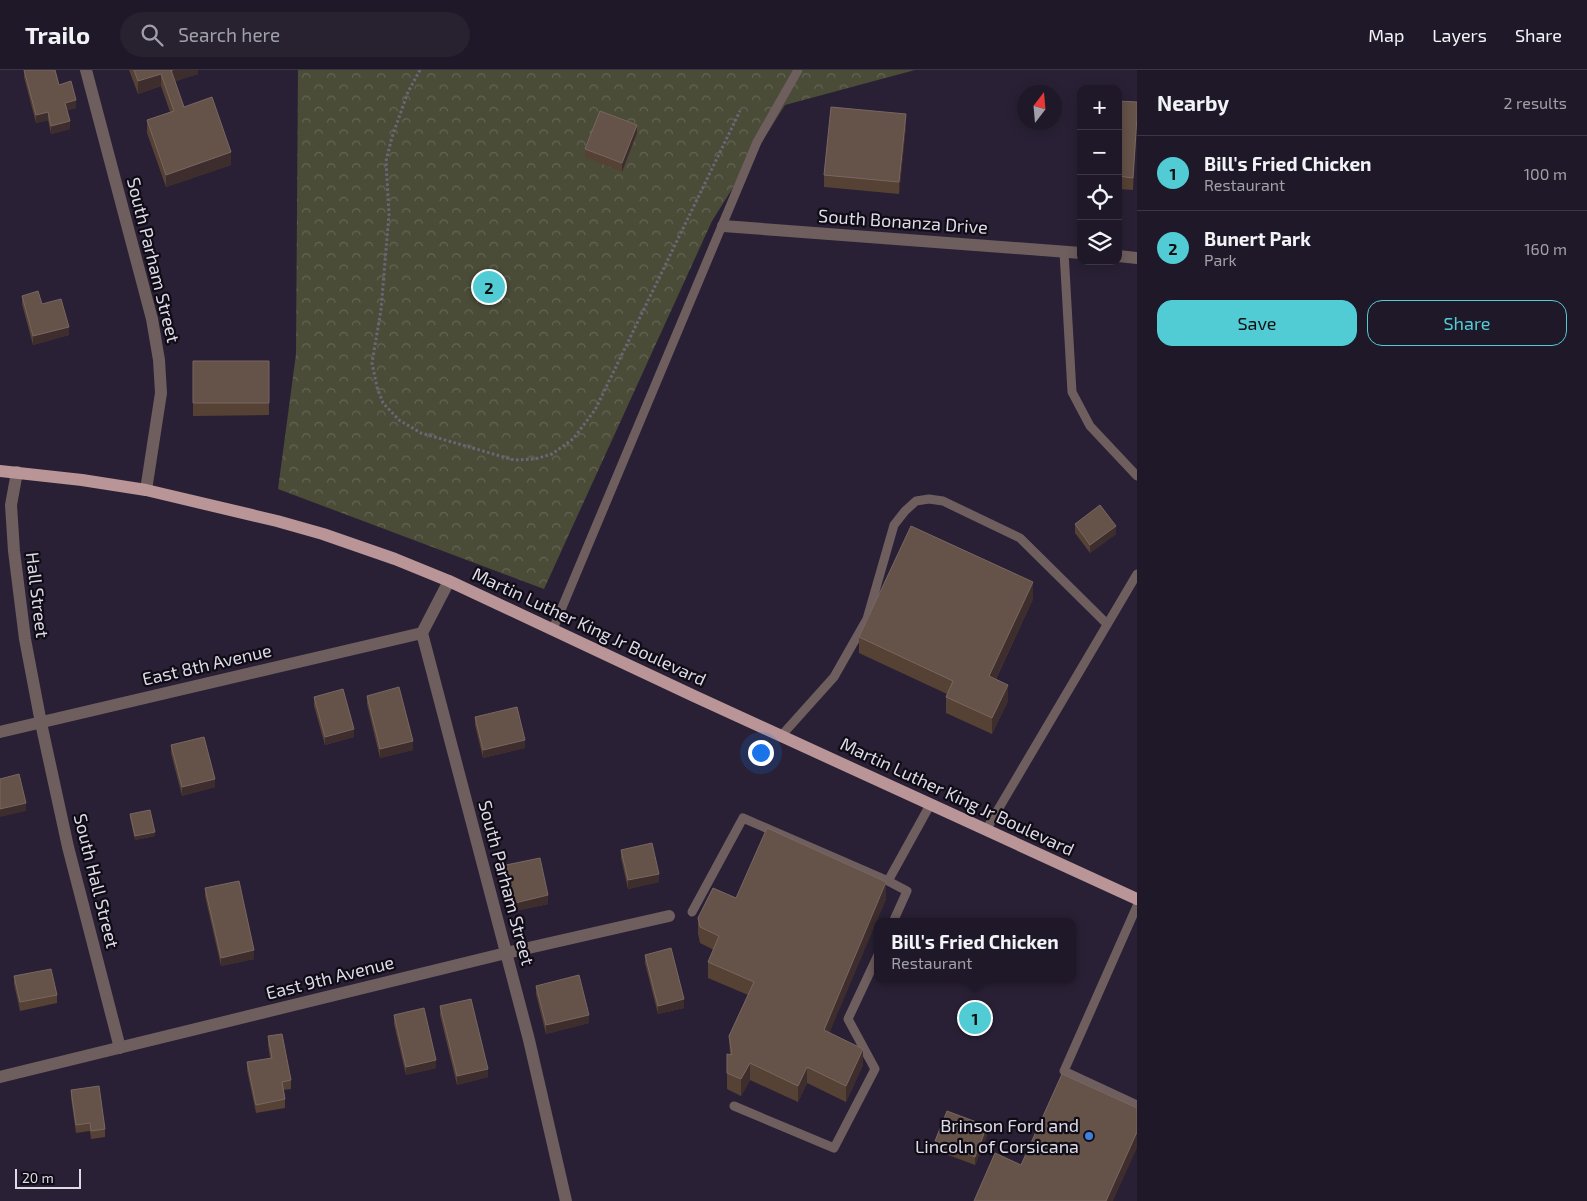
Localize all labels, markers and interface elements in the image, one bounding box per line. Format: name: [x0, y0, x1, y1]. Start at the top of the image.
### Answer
search box: [120, 12, 470, 57]
text: Trailo: [25, 20, 90, 49]
icon: search: [138, 21, 166, 49]
text: Search here: [178, 23, 280, 46]
text: Map: [1368, 24, 1404, 46]
text: Layers: [1432, 24, 1487, 46]
text: Share: [1515, 24, 1562, 46]
north arrow: [1017, 85, 1062, 130]
map controls: [1077, 85, 1122, 265]
button: +: [1077, 85, 1122, 130]
text: Nearby: [1157, 90, 1229, 115]
text: 2 results: [1504, 93, 1567, 112]
button: −: [1077, 130, 1122, 175]
text: Bill's Fried Chicken: [1204, 152, 1372, 175]
text: 1: [1170, 164, 1176, 183]
text: 100 m: [1524, 164, 1567, 183]
street label: South Parham Street: [123, 175, 185, 345]
button: locate: [1077, 175, 1122, 220]
text: Restaurant: [1204, 175, 1285, 194]
street label: South Bonanza Drive: [818, 204, 989, 238]
button: layers: [1077, 220, 1122, 265]
text: Bunert Park: [1204, 227, 1311, 250]
text: 2: [1168, 239, 1178, 258]
text: 160 m: [1524, 239, 1567, 258]
text: Park: [1204, 250, 1237, 269]
pin: 2: [473, 268, 505, 306]
button: Save: [1157, 300, 1357, 346]
button: Share: [1367, 300, 1567, 346]
street label: Hall Street: [22, 551, 54, 639]
street label: Martin Luther King Jr Boulevard: [469, 562, 710, 690]
street label: East 8th Avenue: [140, 638, 274, 690]
street label: Martin Luther King Jr Boulevard: [837, 732, 1078, 860]
your location: [748, 740, 774, 766]
street label: South Parham Street: [474, 798, 540, 968]
street label: South Hall Street: [70, 811, 124, 951]
popup: [874, 918, 1076, 983]
text: Bill's Fried Chicken: [891, 930, 1059, 953]
street label: East 9th Avenue: [263, 950, 396, 1004]
text: Restaurant: [891, 953, 972, 972]
pin: 1: [959, 999, 991, 1037]
place label: Brinson Ford and Lincoln of Corsicana: [915, 1114, 1079, 1157]
marker: Brinson Ford and Lincoln of Corsicana: [1083, 1130, 1095, 1142]
scale bar: [15, 1166, 81, 1189]
text: 20 m: [22, 1169, 54, 1186]

